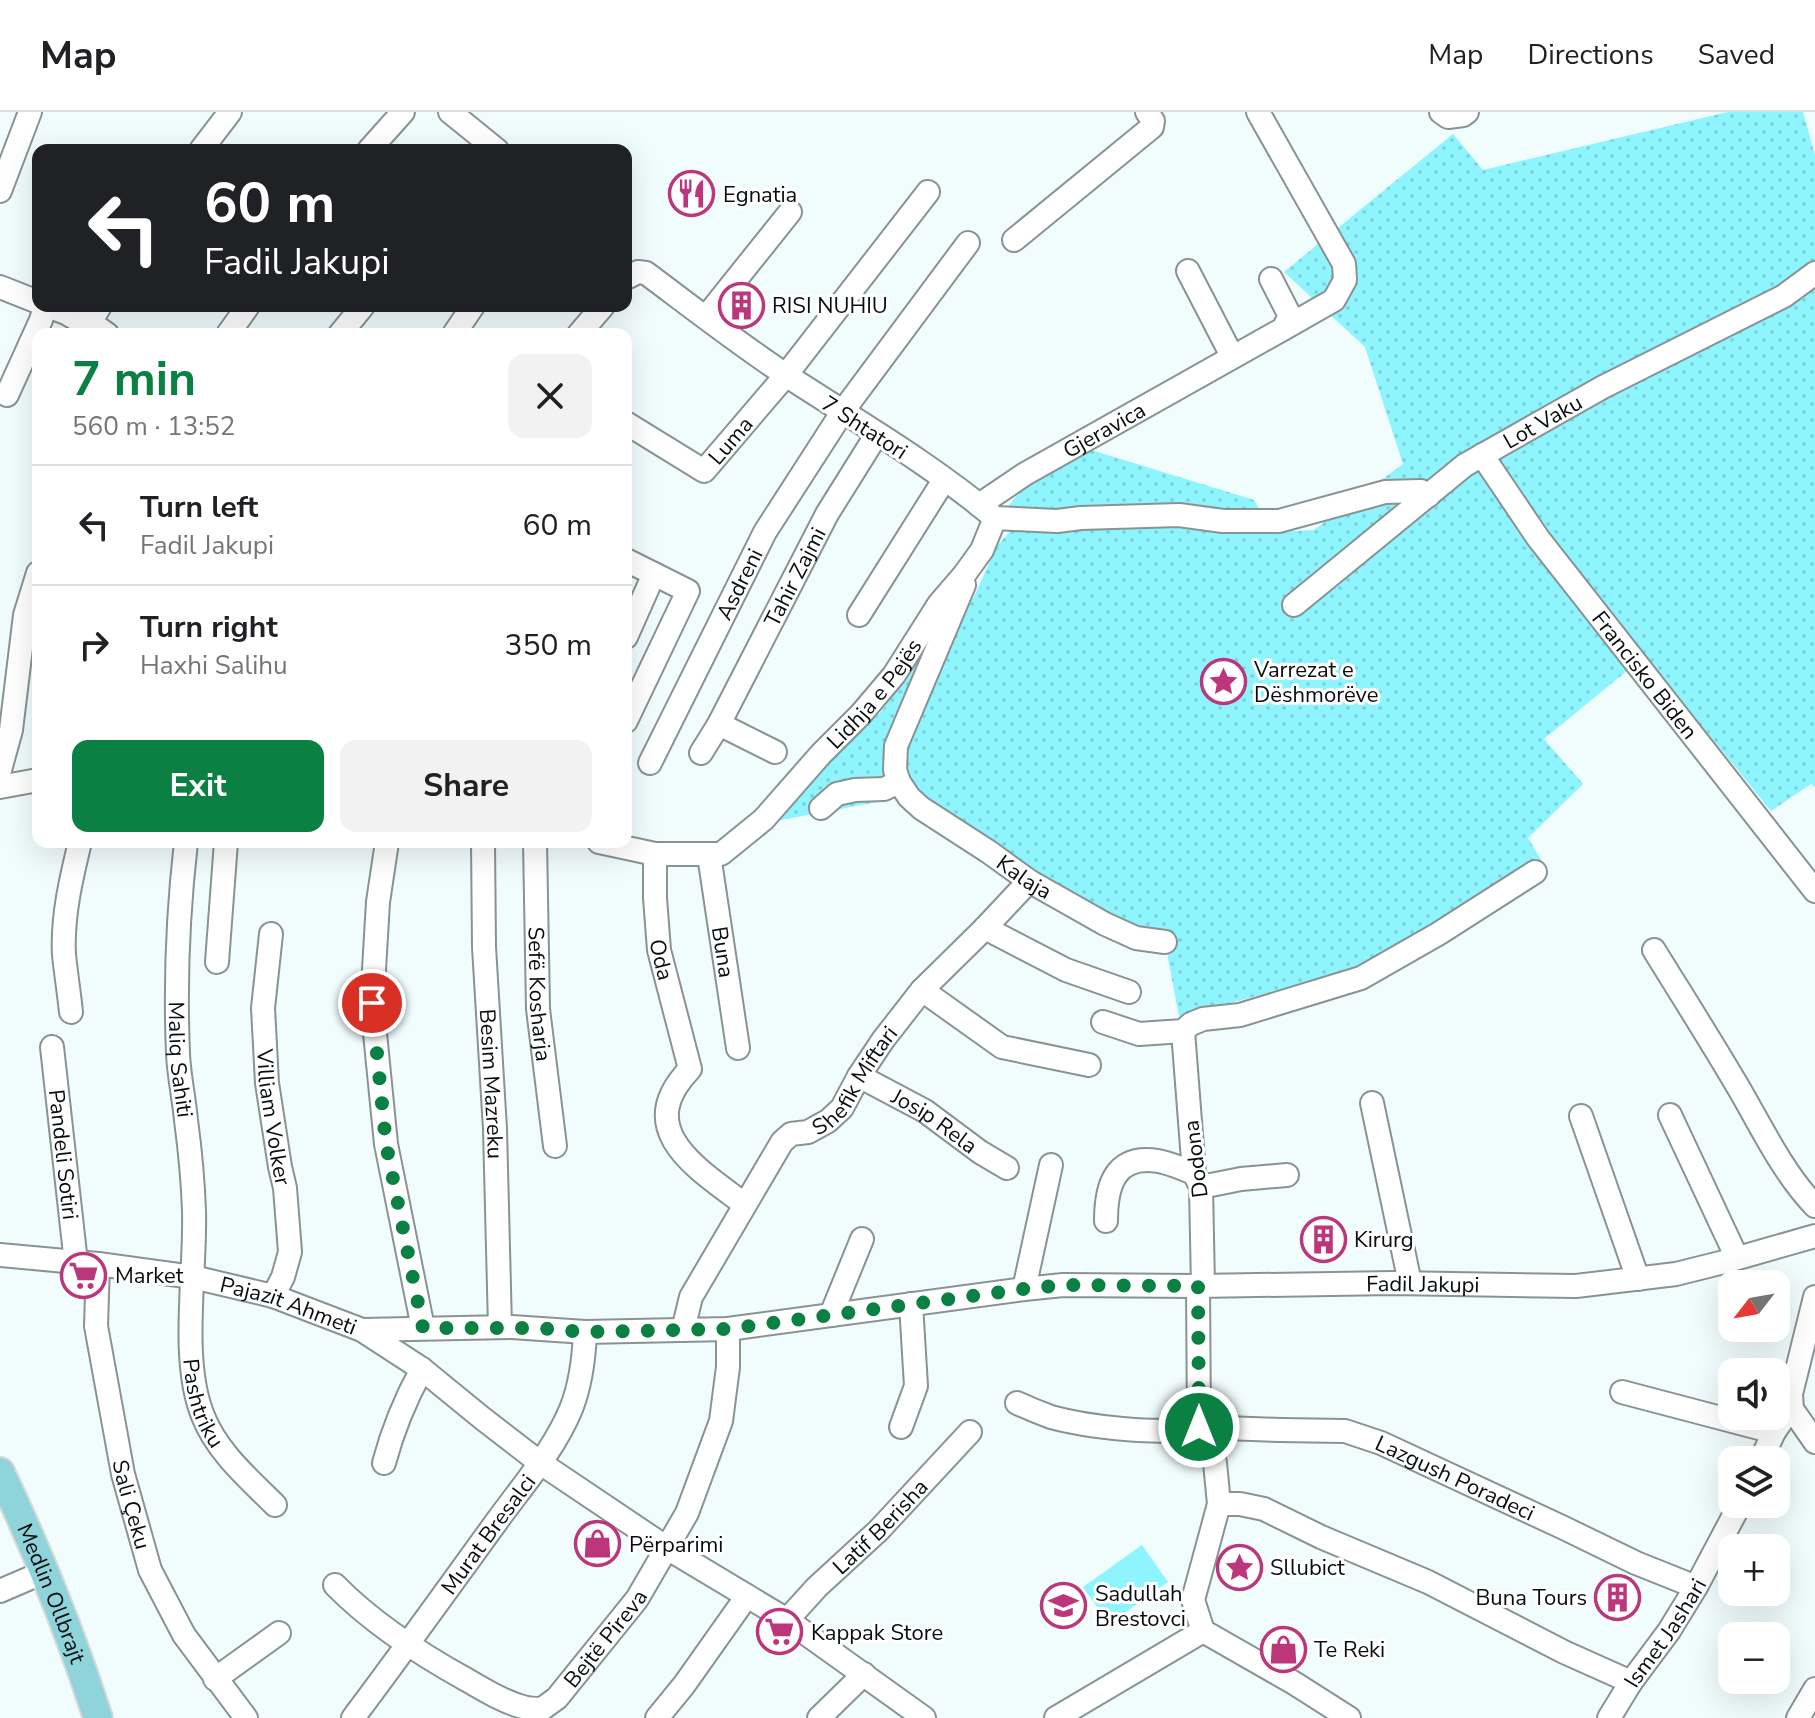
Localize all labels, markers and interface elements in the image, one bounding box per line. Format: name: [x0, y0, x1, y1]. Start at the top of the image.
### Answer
text: Map: [40, 30, 117, 81]
text: Map: [1428, 36, 1483, 74]
text: Directions: [1527, 36, 1654, 74]
text: Saved: [1698, 36, 1775, 74]
text: 60 m: [204, 165, 335, 242]
restaurant icon: Egnatia: [668, 170, 716, 218]
icon: left: [72, 176, 176, 280]
place label: Egnatia: [723, 180, 797, 210]
text: Fadil Jakupi: [204, 238, 390, 287]
building icon: RISI NUHIU: [717, 281, 765, 329]
place label: RISI NUHIU: [772, 291, 888, 321]
text: 7 min: [72, 346, 196, 412]
button: close: [508, 354, 592, 438]
street label: Lot Vaku: [1498, 388, 1588, 456]
street label: 7 Shtatori: [816, 389, 913, 467]
street label: Gjeravica: [1058, 395, 1151, 466]
text: 560 m · 13:52: [72, 409, 235, 444]
street label: Luma: [702, 410, 760, 471]
text: Turn left: [140, 487, 258, 528]
icon: left: [72, 503, 116, 547]
text: 60 m: [523, 505, 592, 546]
street label: Tahir Zajmi: [757, 523, 834, 632]
text: Fadil Jakupi: [140, 528, 274, 563]
street label: Asdreni: [710, 544, 770, 625]
street label: Francisko Biden: [1585, 605, 1704, 746]
text: Turn right: [140, 607, 278, 648]
icon: right: [72, 623, 116, 667]
text: 350 m: [505, 625, 592, 666]
street label: Lidhja e Pejës: [821, 633, 929, 756]
text: Haxhi Salihu: [140, 648, 288, 683]
place label: Varrezat e Dëshmorëve: [1253, 655, 1378, 710]
place icon: Varrezat e Dëshmorëve: [1199, 658, 1247, 706]
button: Exit: [72, 740, 324, 832]
button: Share: [340, 740, 592, 832]
street label: Kalaja: [990, 848, 1057, 907]
street label: Buna: [704, 924, 741, 980]
street label: Sefë Kosharja: [521, 926, 558, 1063]
street label: Oda: [642, 938, 680, 984]
pin: [338, 969, 406, 1037]
icon: arrive: [350, 981, 394, 1025]
street label: Maliq Sahiti: [161, 1001, 200, 1119]
street label: Besim Mazreku: [472, 1008, 510, 1159]
street label: Shefik Miftari: [807, 1020, 905, 1143]
street label: Villiam Volker: [249, 1047, 298, 1189]
street label: Josip Rela: [885, 1081, 983, 1161]
street label: Pandeli Sotiri: [41, 1088, 85, 1221]
street label: Dodona: [1176, 1118, 1216, 1199]
building icon: Kirurg: [1299, 1215, 1347, 1263]
place label: Kirurg: [1354, 1225, 1414, 1255]
supermarket icon: Market: [60, 1251, 108, 1299]
place label: Market: [115, 1261, 184, 1291]
street label: Fadil Jakupi: [1366, 1269, 1480, 1300]
street label: Pajazit Ahmeti: [217, 1270, 361, 1343]
north arrow: [1718, 1270, 1790, 1342]
map controls: [1718, 1270, 1790, 1694]
street label: Pashtriku: [175, 1357, 231, 1454]
button: sound: [1718, 1358, 1790, 1430]
position arrow: [1157, 1385, 1241, 1469]
street label: Lazgush Poradeci: [1370, 1428, 1539, 1528]
button: layers: [1718, 1446, 1790, 1518]
street label: Sali Çeku: [105, 1457, 157, 1553]
street label: Murat Bresalci: [434, 1469, 543, 1601]
street label: Latif Berisha: [826, 1473, 935, 1582]
street label: Medlin Ollbrajt: [9, 1519, 92, 1668]
shop icon: Përparimi: [574, 1520, 622, 1568]
place label: Përparimi: [629, 1530, 723, 1560]
button: +: [1718, 1534, 1790, 1606]
place icon: Sllubict: [1215, 1543, 1263, 1591]
place label: Sllubict: [1270, 1553, 1345, 1583]
building icon: Buna Tours: [1594, 1573, 1642, 1621]
street label: Ismet Jashari: [1617, 1573, 1714, 1693]
place label: Sadullah Brestovci: [1095, 1579, 1186, 1634]
school or university icon: Sadullah Brestovci: [1040, 1582, 1088, 1630]
place label: Buna Tours: [1475, 1583, 1587, 1613]
street label: Bejtë Pireva: [557, 1585, 655, 1694]
supermarket icon: Kappak Store: [756, 1608, 804, 1656]
place label: Kappak Store: [811, 1618, 943, 1648]
button: −: [1718, 1622, 1790, 1694]
shop icon: Te Reki: [1259, 1625, 1307, 1673]
place label: Te Reki: [1314, 1635, 1385, 1665]

